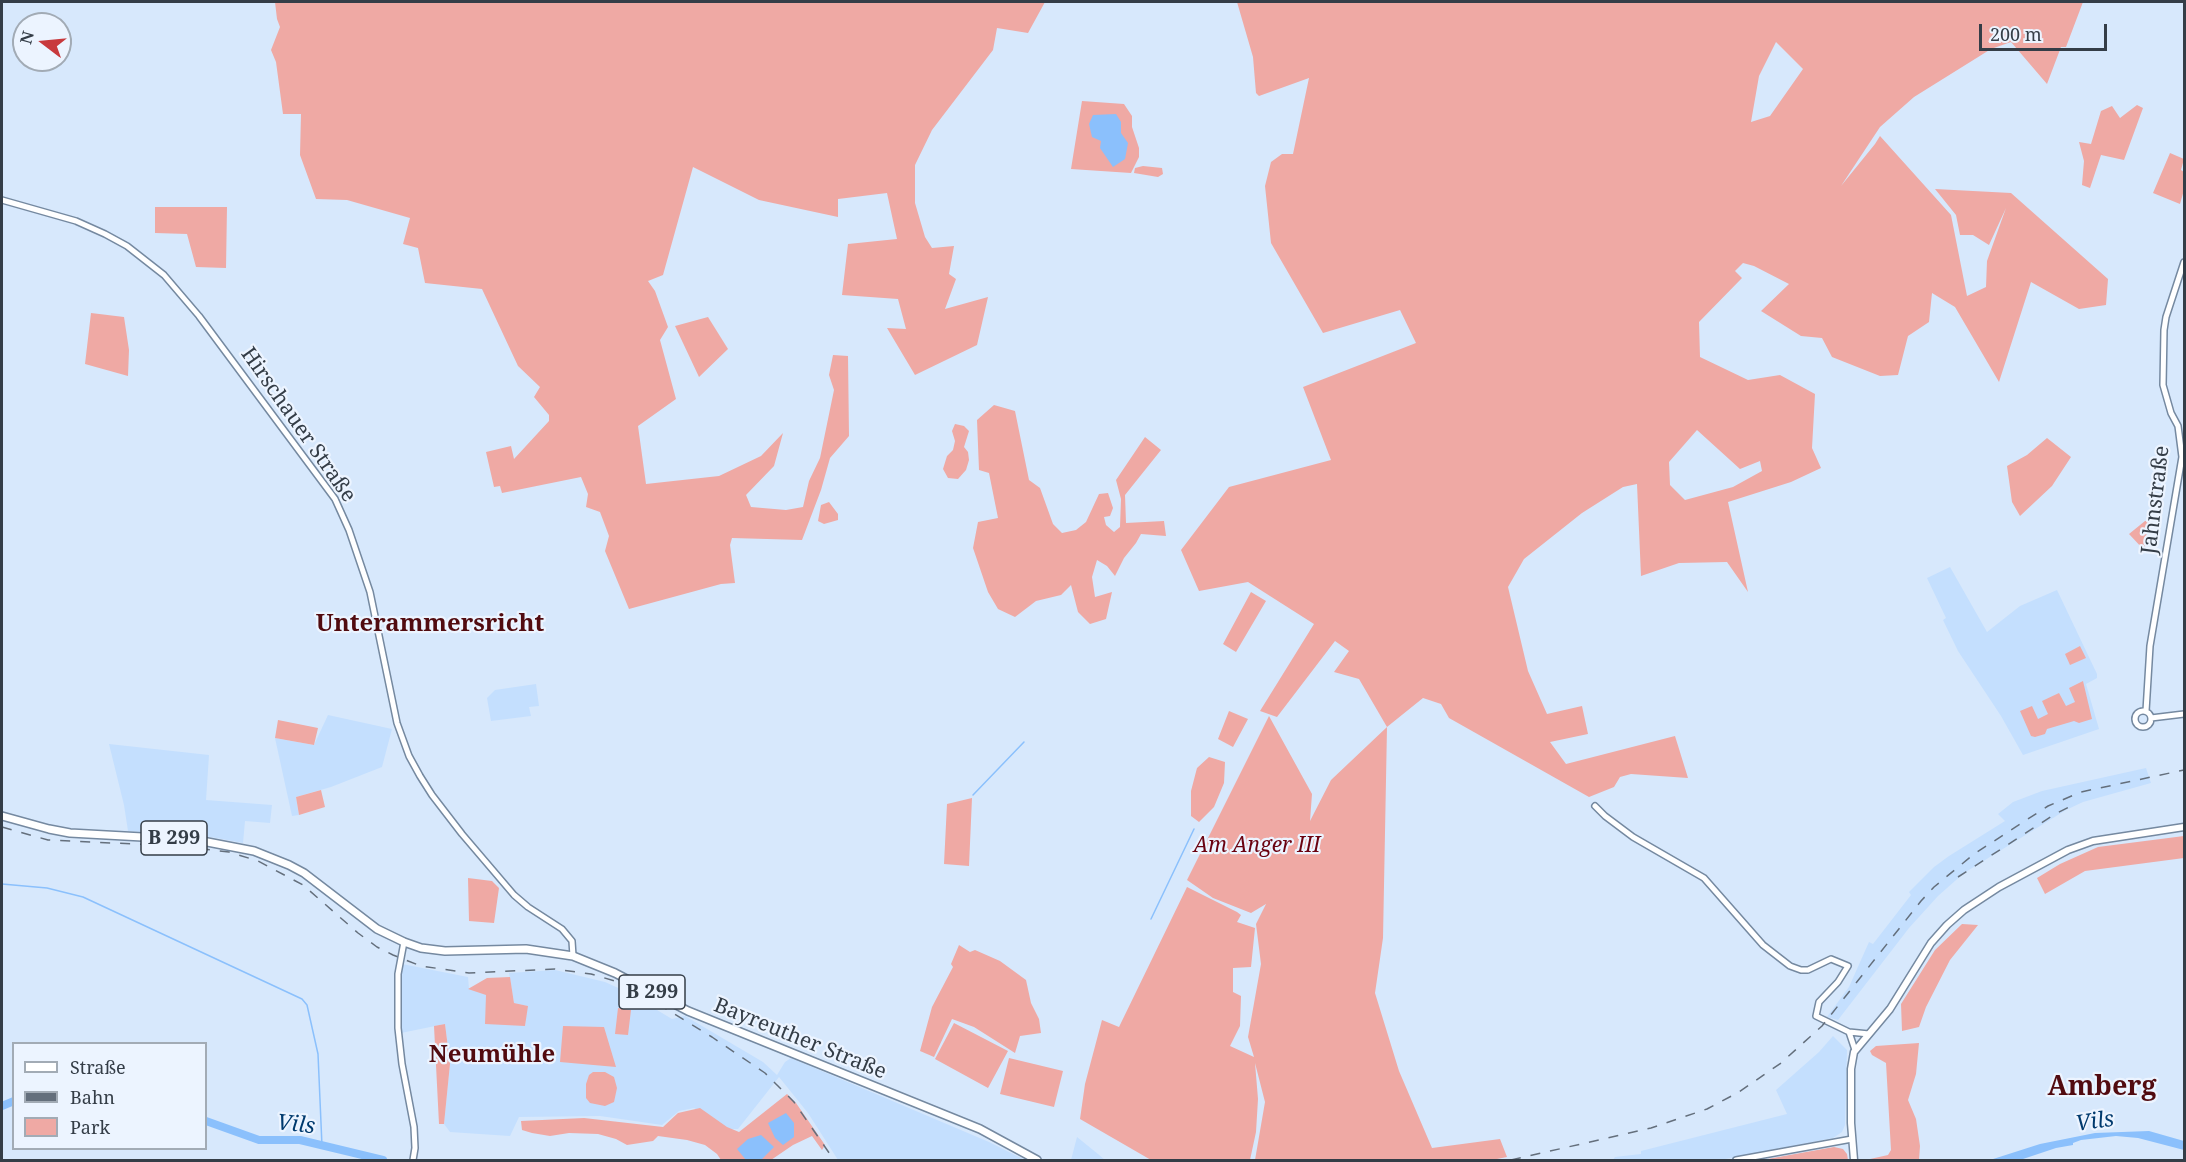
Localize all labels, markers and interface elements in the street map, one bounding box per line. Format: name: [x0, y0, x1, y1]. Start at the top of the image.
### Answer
north arrow: [12, 12, 72, 72]
scale bar: [1982, 12, 2110, 50]
text: 200 m: [1990, 22, 2042, 46]
text: N: [14, 29, 39, 47]
street label: Hirschauer Straße: [235, 343, 361, 507]
street label: Jahnstraße: [2137, 444, 2175, 556]
district label: Unterammersricht: [316, 610, 544, 638]
road number: B 299: [141, 821, 207, 855]
park label: Am Anger III: [1194, 833, 1320, 859]
road number: B 299: [619, 975, 685, 1009]
street label: Bayreuther Straße: [710, 993, 890, 1085]
district label: Neumühle: [429, 1041, 555, 1069]
legend: [12, 1042, 207, 1150]
text: Straße: [70, 1055, 126, 1079]
district label: Amberg: [2047, 1071, 2157, 1103]
text: Bahn: [70, 1085, 115, 1109]
water label: Vils: [2074, 1106, 2116, 1138]
water label: Vils: [276, 1110, 316, 1140]
text: Park: [70, 1115, 110, 1139]

